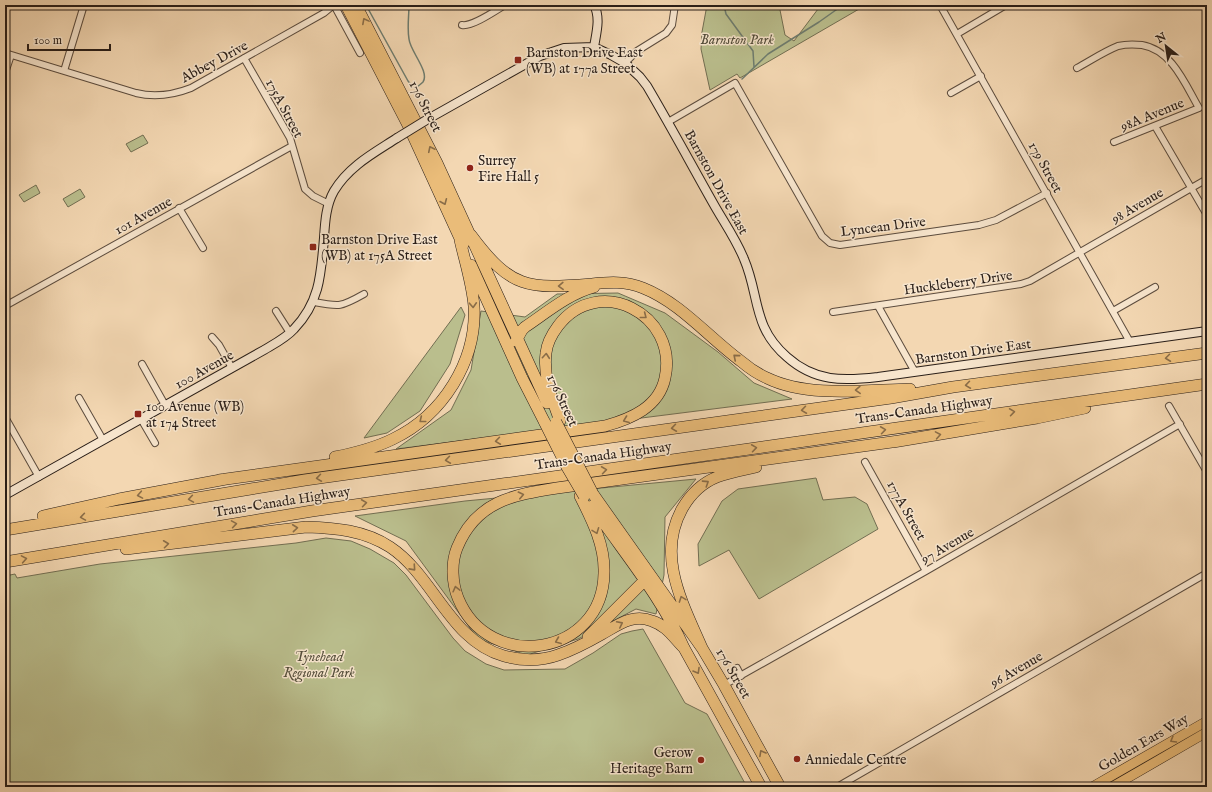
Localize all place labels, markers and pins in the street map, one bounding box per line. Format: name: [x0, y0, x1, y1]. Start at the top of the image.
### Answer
place label: Barnston Drive East (WB) at 177a Street: [526, 44, 643, 78]
marker: Barnston Drive East (WB) at 177a Street: [513, 55, 523, 65]
place label: Surrey Fire Hall 5: [478, 152, 539, 186]
marker: Surrey Fire Hall 5: [465, 163, 475, 173]
place label: Barnston Drive East (WB) at 175A Street: [321, 231, 438, 265]
marker: Barnston Drive East (WB) at 175A Street: [308, 242, 318, 252]
place label: 100 Avenue (WB) at 174 Street: [146, 398, 244, 432]
marker: 100 Avenue (WB) at 174 Street: [133, 409, 143, 419]
place label: Gerow Heritage Barn: [610, 744, 694, 778]
place label: Anniedale Centre: [804, 751, 907, 769]
marker: Anniedale Centre: [792, 754, 802, 764]
marker: Gerow Heritage Barn: [696, 755, 706, 765]

